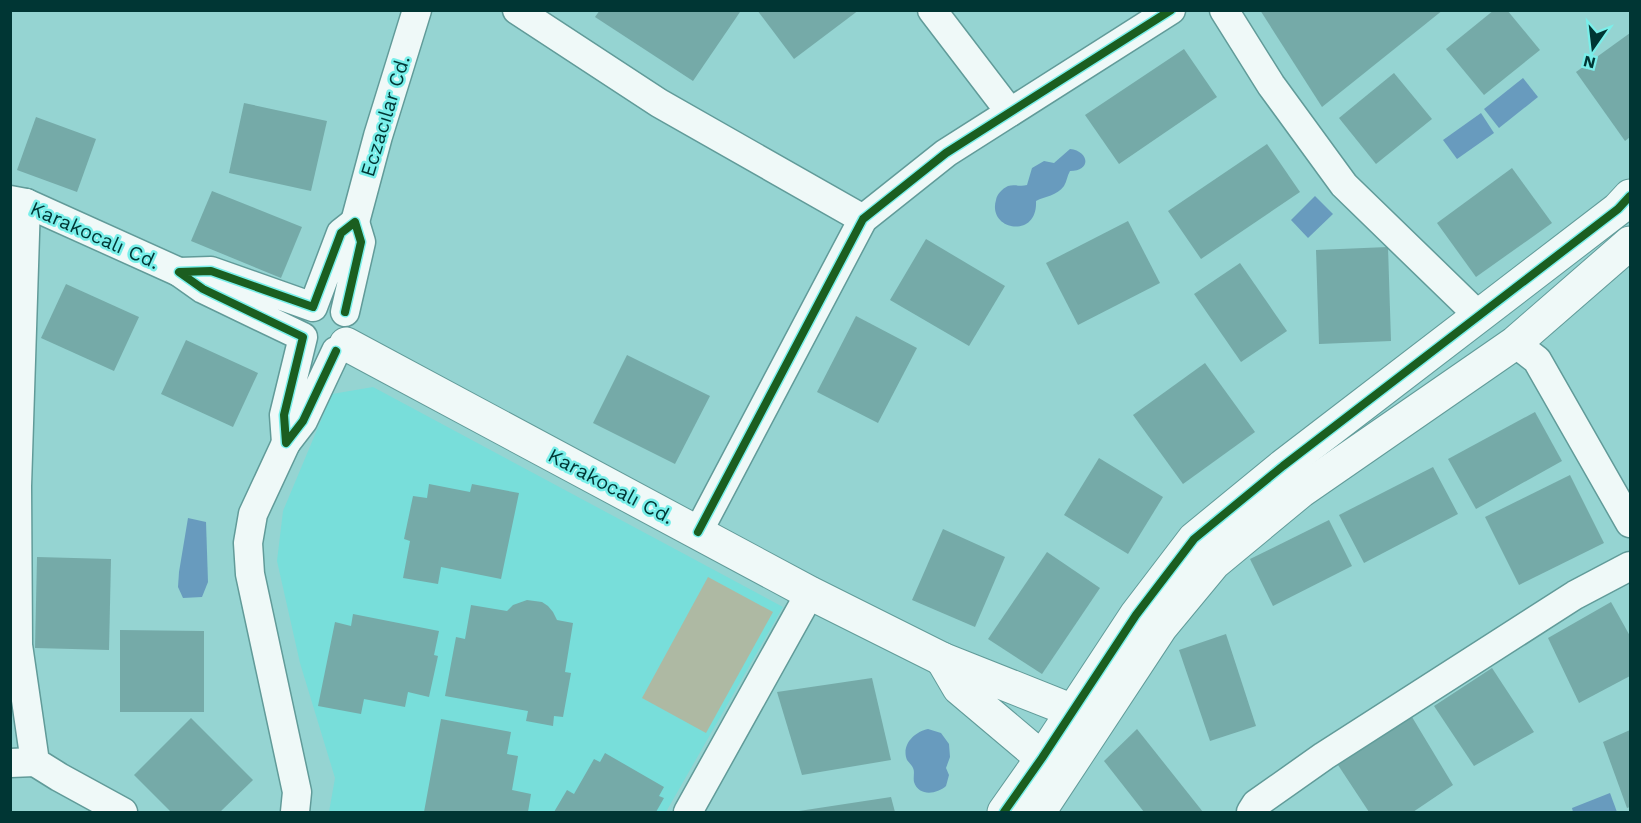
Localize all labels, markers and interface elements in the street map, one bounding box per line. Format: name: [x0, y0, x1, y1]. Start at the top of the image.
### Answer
north arrow: [1563, 18, 1623, 78]
text: N: [1581, 51, 1598, 73]
street label: Eczacılar Cd.: [355, 52, 415, 180]
street label: Karakocalı Cd.: [27, 196, 163, 274]
street label: Karakocalı Cd.: [544, 443, 678, 529]

